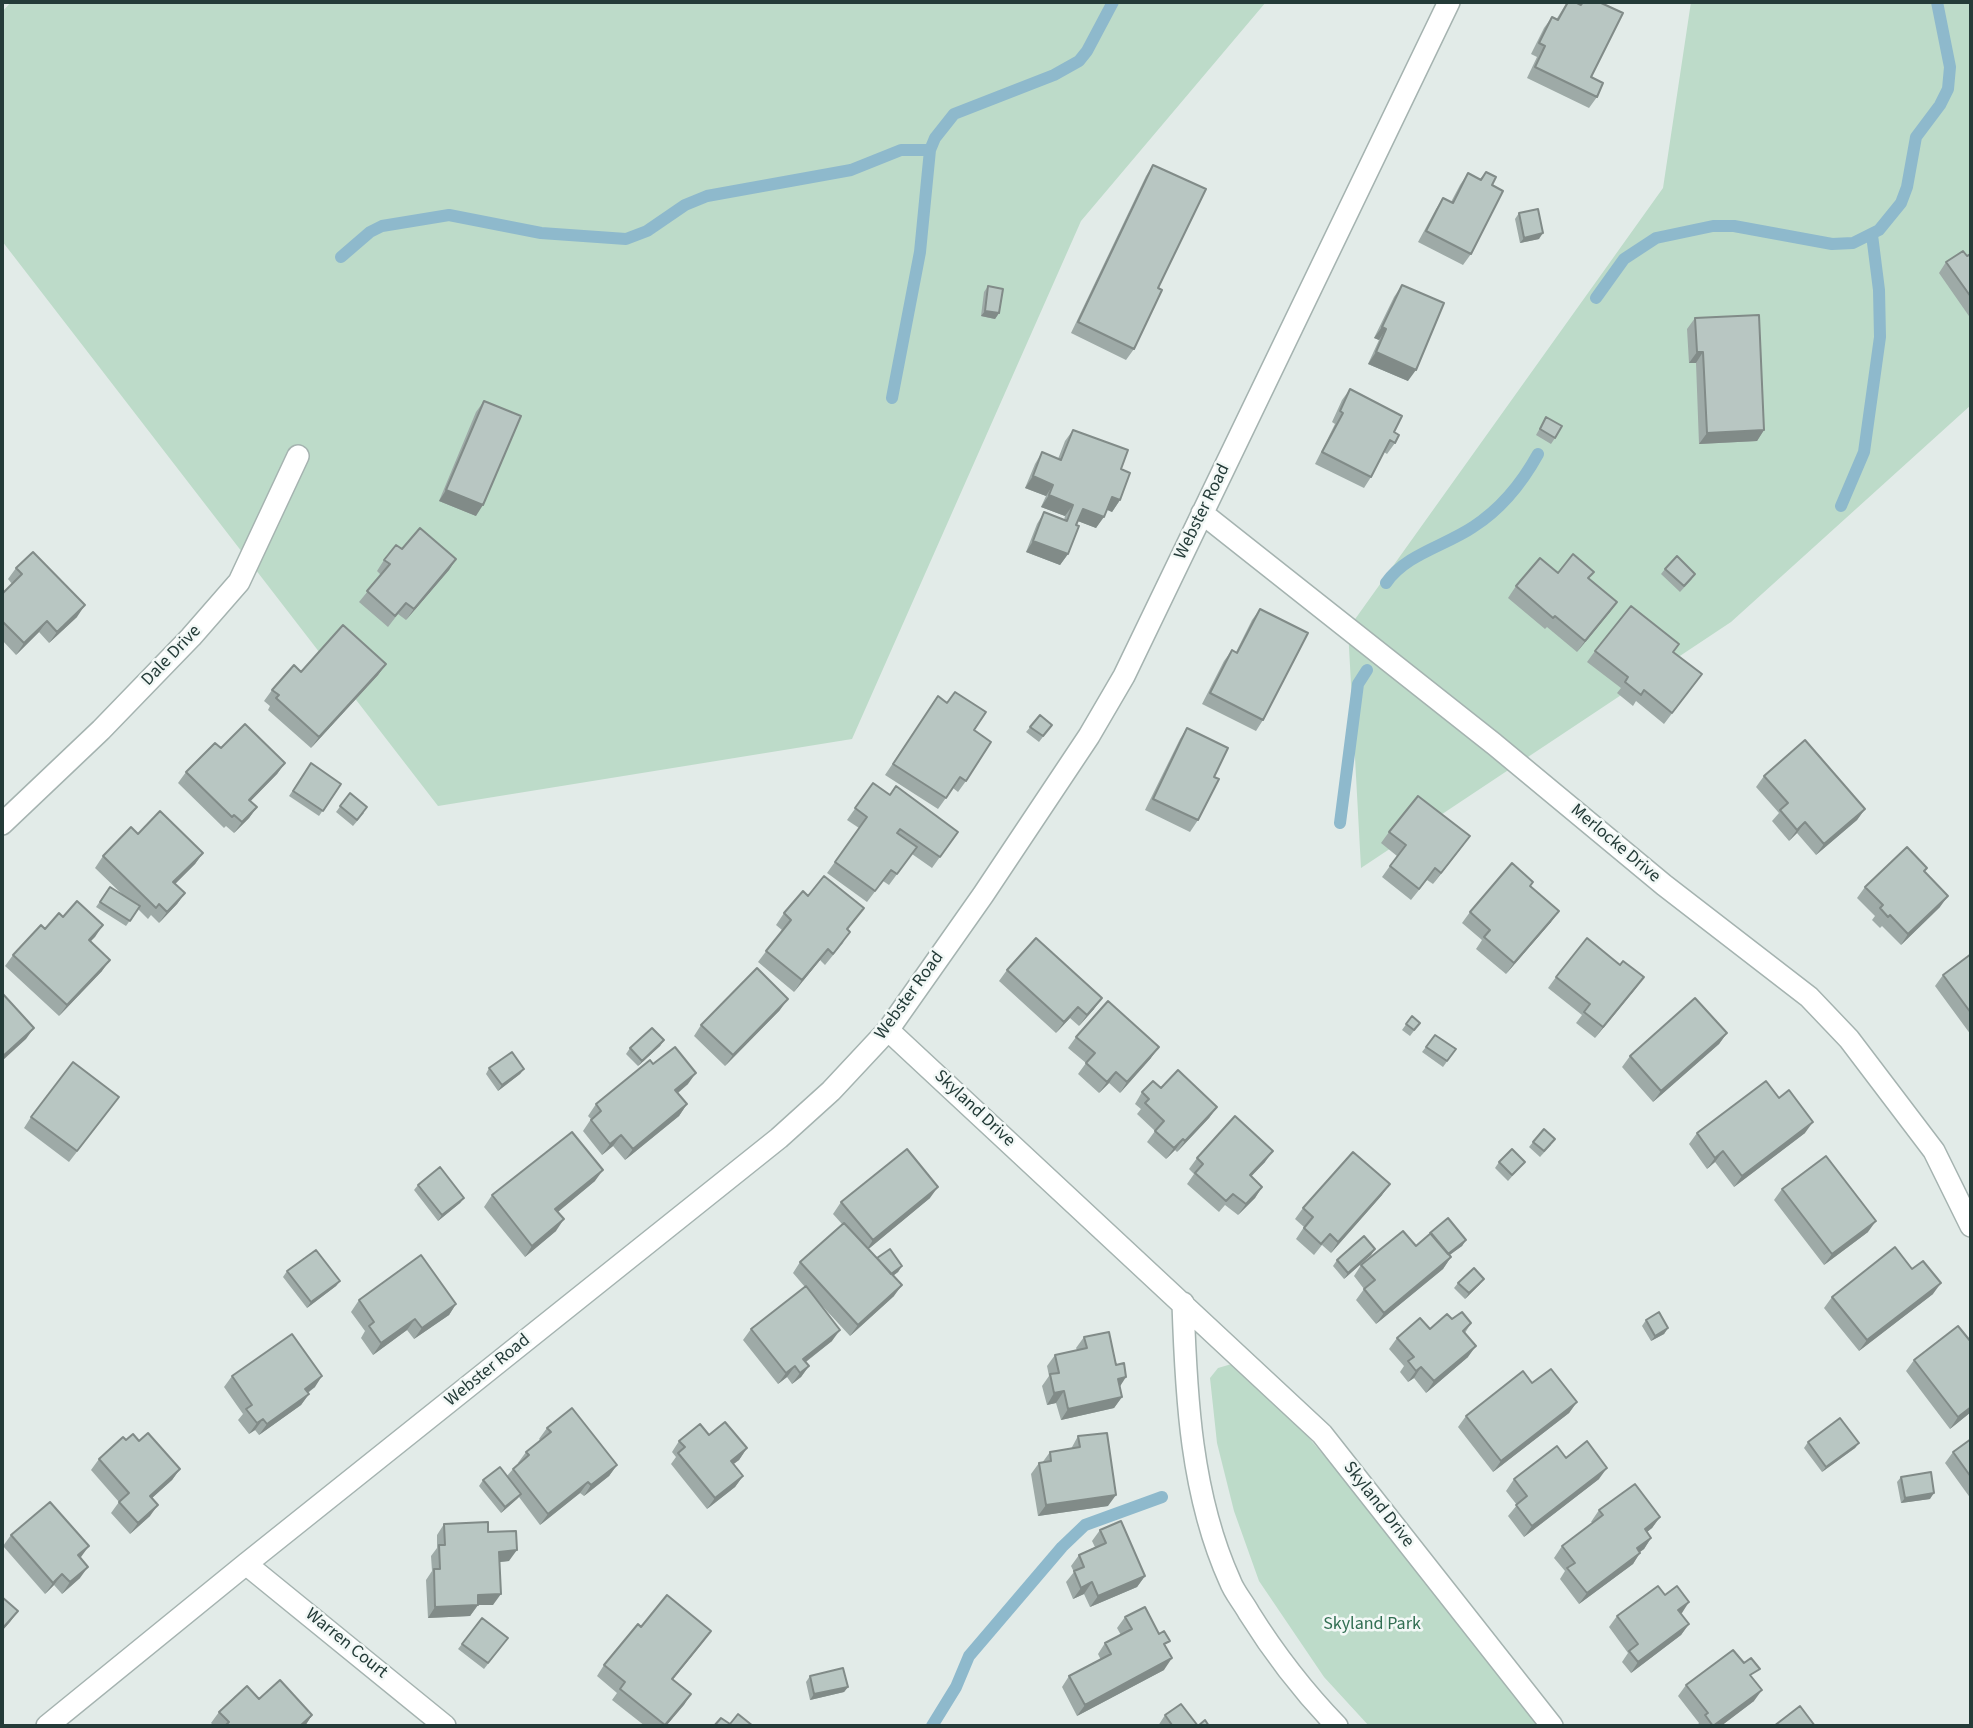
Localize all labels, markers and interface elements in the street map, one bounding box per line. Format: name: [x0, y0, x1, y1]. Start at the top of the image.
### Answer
street label: Webster Road: [1171, 461, 1235, 563]
street label: Dale Drive: [138, 621, 206, 691]
street label: Merlocke Drive: [1566, 800, 1664, 888]
street label: Webster Road: [871, 948, 949, 1044]
street label: Skyland Drive: [929, 1066, 1019, 1152]
street label: Webster Road: [441, 1330, 535, 1412]
street label: Skyland Drive: [1338, 1458, 1418, 1552]
street label: Warren Court: [300, 1604, 392, 1684]
park label: Skyland Park: [1323, 1614, 1421, 1636]

